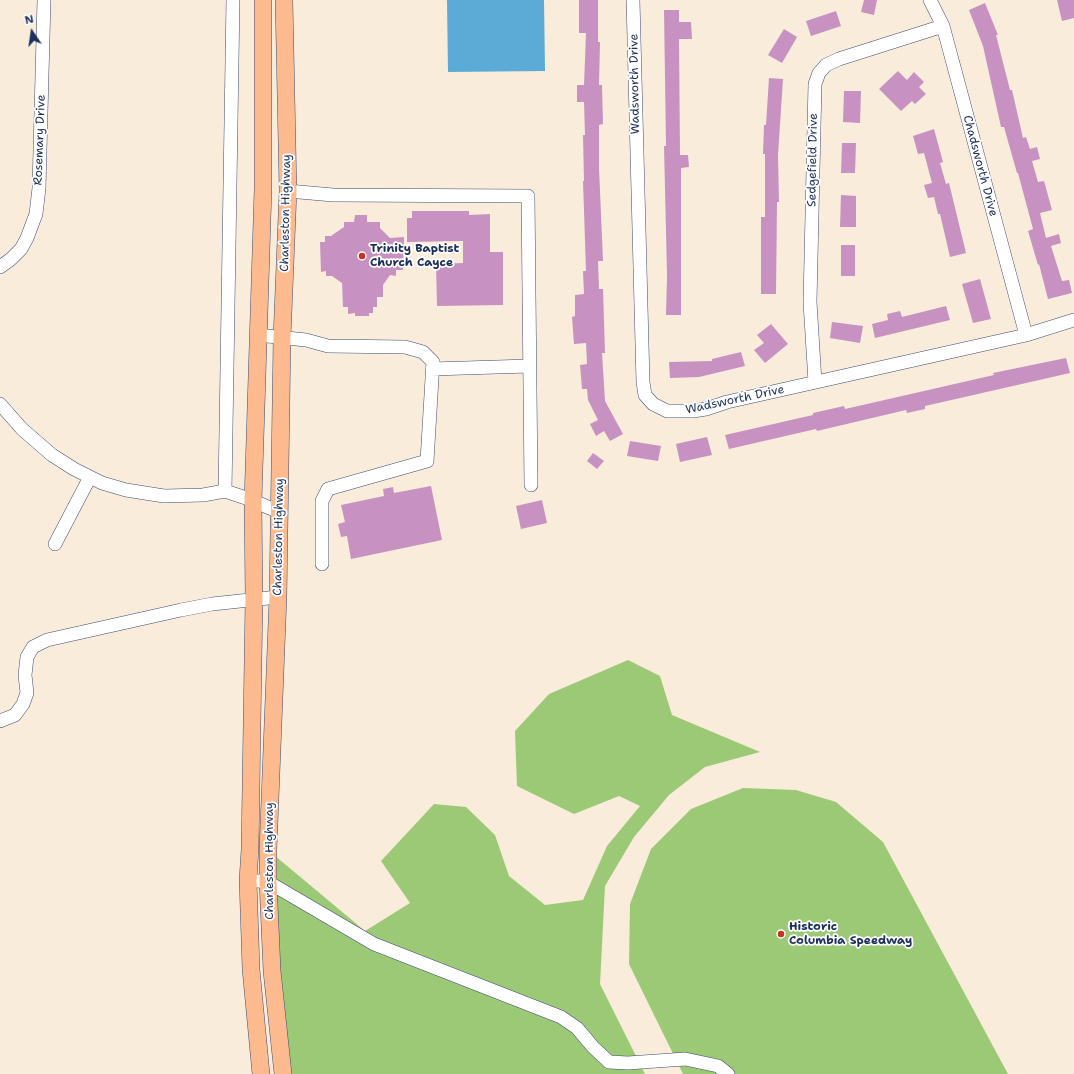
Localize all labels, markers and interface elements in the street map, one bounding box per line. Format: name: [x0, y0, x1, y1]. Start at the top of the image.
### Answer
north arrow: [12, 12, 52, 52]
text: N: [23, 12, 35, 28]
street label: Wadsworth Drive: [627, 34, 643, 134]
street label: Rosemary Drive: [31, 94, 49, 186]
street label: Sedgefield Drive: [805, 113, 821, 207]
street label: Chadsworth Drive: [960, 114, 1000, 218]
street label: Charleston Highway: [278, 154, 294, 272]
place label: Trinity Baptist Church Cayce: [370, 242, 459, 270]
marker: Trinity Baptist Church Cayce: [357, 251, 367, 261]
street label: Wadsworth Drive: [684, 383, 786, 417]
street label: Charleston Highway: [271, 478, 287, 596]
street label: Charleston Highway: [263, 802, 277, 920]
place label: Historic Columbia Speedway: [789, 920, 912, 948]
marker: Historic Columbia Speedway: [776, 929, 786, 939]

